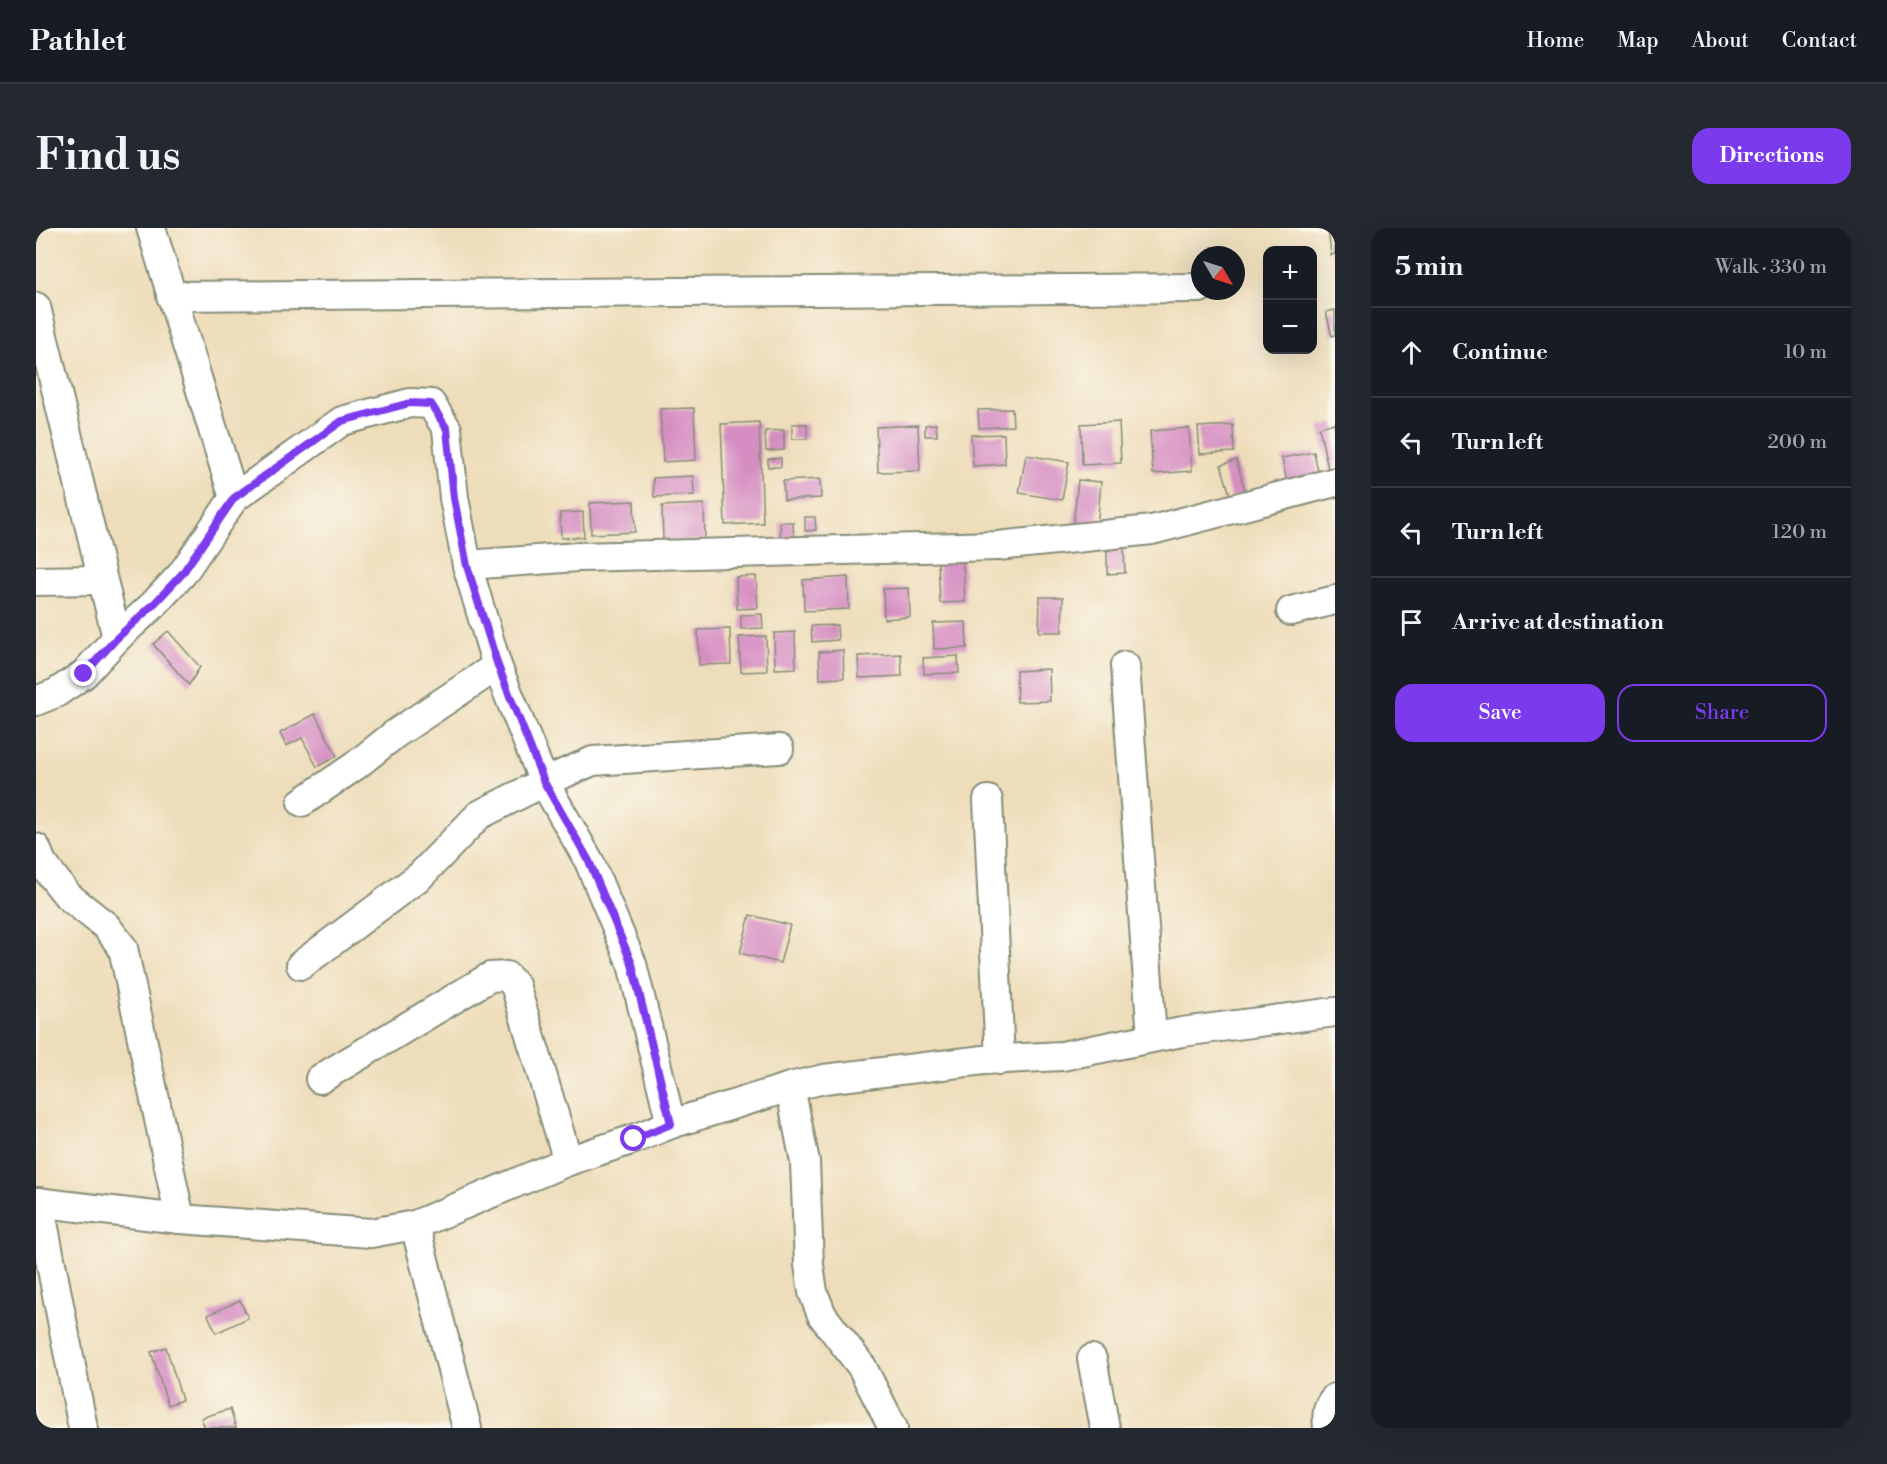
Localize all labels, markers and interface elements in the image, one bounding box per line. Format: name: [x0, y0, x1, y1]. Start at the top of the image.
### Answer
text: Pathlet: [30, 24, 126, 59]
text: Home: [1527, 28, 1584, 54]
text: Map: [1617, 28, 1659, 54]
text: About: [1692, 28, 1749, 54]
text: Contact: [1782, 28, 1857, 54]
button: Directions: [1692, 128, 1851, 184]
text: Find us: [36, 130, 180, 183]
north arrow: [1191, 246, 1245, 300]
map controls: [1263, 246, 1317, 354]
button: +: [1263, 246, 1317, 300]
text: 5 min: [1395, 251, 1463, 283]
text: Walk · 330 m: [1715, 255, 1827, 280]
button: −: [1263, 300, 1317, 354]
icon: ahead: [1395, 336, 1428, 369]
text: Continue: [1452, 339, 1548, 366]
text: 10 m: [1784, 340, 1827, 365]
icon: left: [1395, 426, 1428, 459]
text: Turn left: [1452, 429, 1543, 456]
text: 200 m: [1767, 430, 1827, 455]
icon: left: [1395, 516, 1428, 549]
text: Turn left: [1452, 519, 1543, 546]
text: 120 m: [1772, 520, 1827, 545]
icon: arrive: [1395, 606, 1428, 639]
text: Arrive at destination: [1452, 609, 1664, 636]
route end: [70, 660, 96, 686]
button: Save: [1395, 684, 1605, 742]
button: Share: [1617, 684, 1827, 742]
route start: [620, 1125, 646, 1151]

